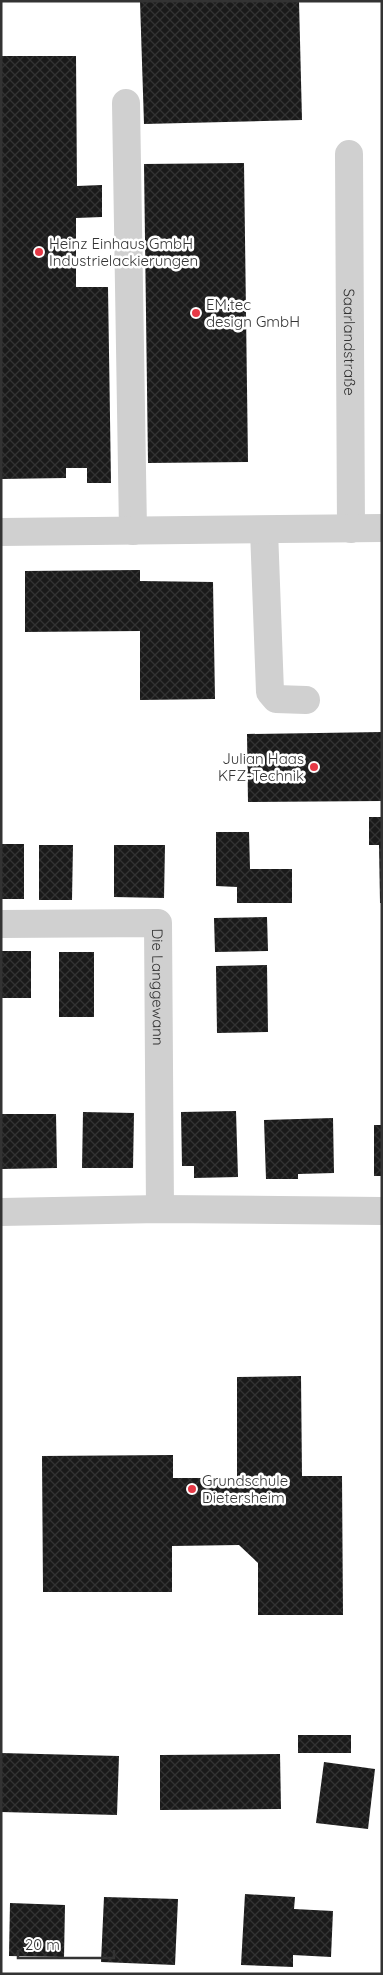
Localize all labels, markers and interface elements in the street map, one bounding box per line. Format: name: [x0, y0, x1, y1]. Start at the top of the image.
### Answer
place label: Heinz Einhaus GmbH Industrielackierungen: [49, 234, 198, 270]
marker: Heinz Einhaus GmbH Industrielackierungen: [33, 246, 45, 258]
street label: Saarlandstraße: [340, 288, 360, 396]
place label: EM.tec design GmbH: [206, 295, 300, 331]
marker: EM.tec design GmbH: [190, 307, 202, 319]
place label: Julian Haas KFZ-Technik: [218, 749, 304, 785]
marker: Julian Haas KFZ-Technik: [308, 761, 320, 773]
street label: Die Langgewann: [149, 928, 168, 1046]
place label: Grundschule Dietersheim: [202, 1471, 288, 1507]
marker: Grundschule Dietersheim: [186, 1483, 198, 1495]
scale bar: [18, 1928, 114, 1960]
text: 20 m: [25, 1935, 60, 1954]

